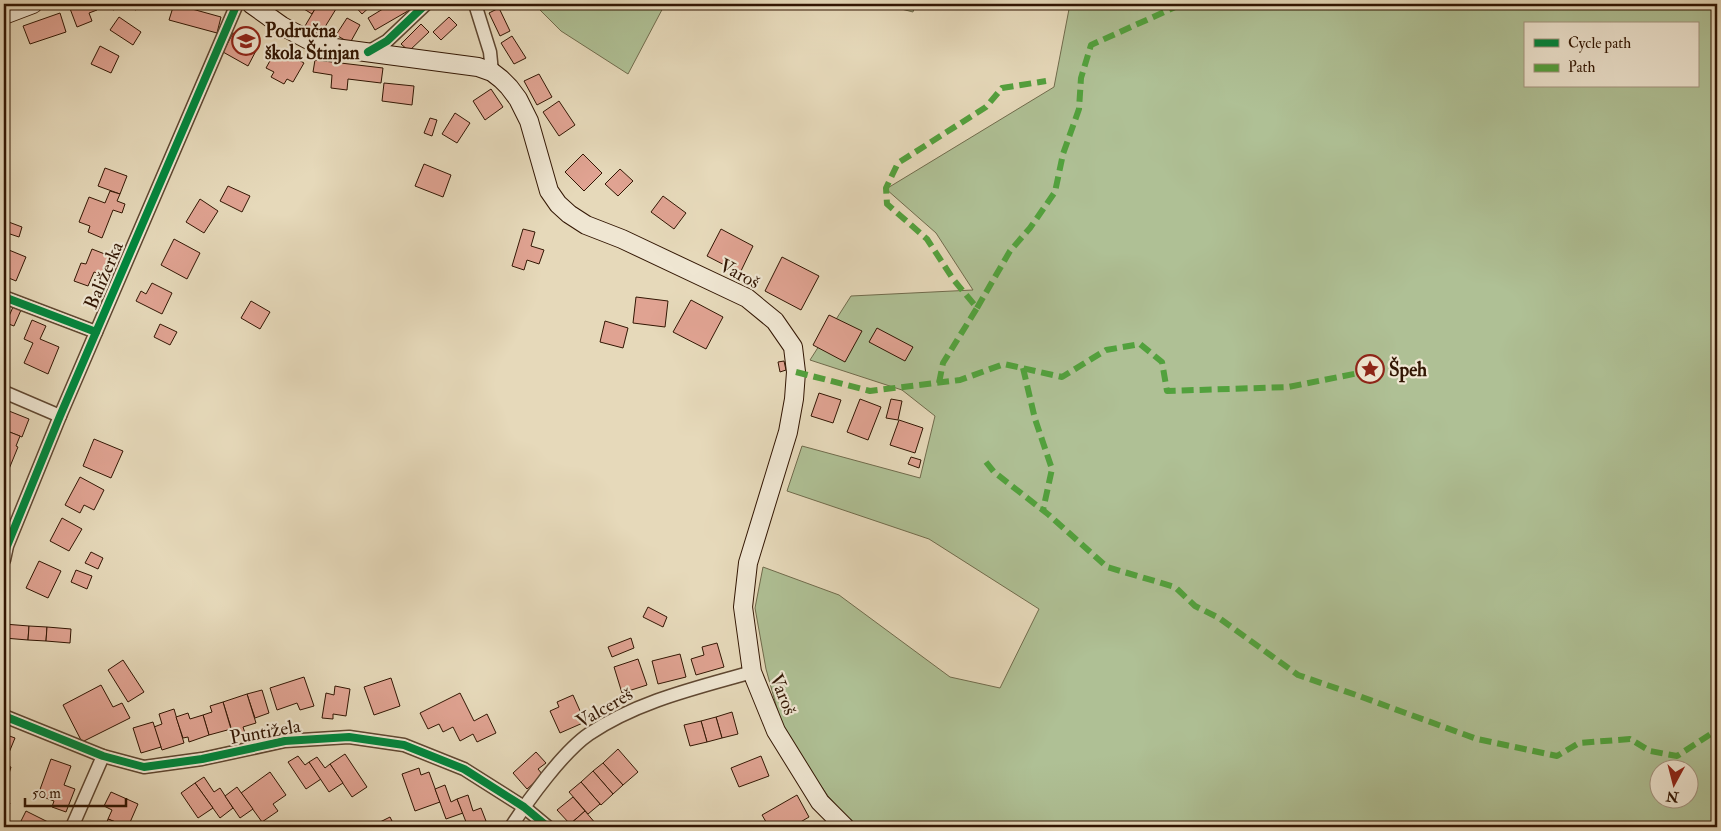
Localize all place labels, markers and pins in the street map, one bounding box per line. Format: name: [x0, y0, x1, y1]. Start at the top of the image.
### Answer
place label: Područna škola Štinjan: [265, 19, 360, 65]
school or university icon: Područna škola Štinjan: [231, 26, 261, 56]
place icon: Špeh: [1355, 354, 1385, 384]
place label: Špeh: [1389, 356, 1427, 383]

